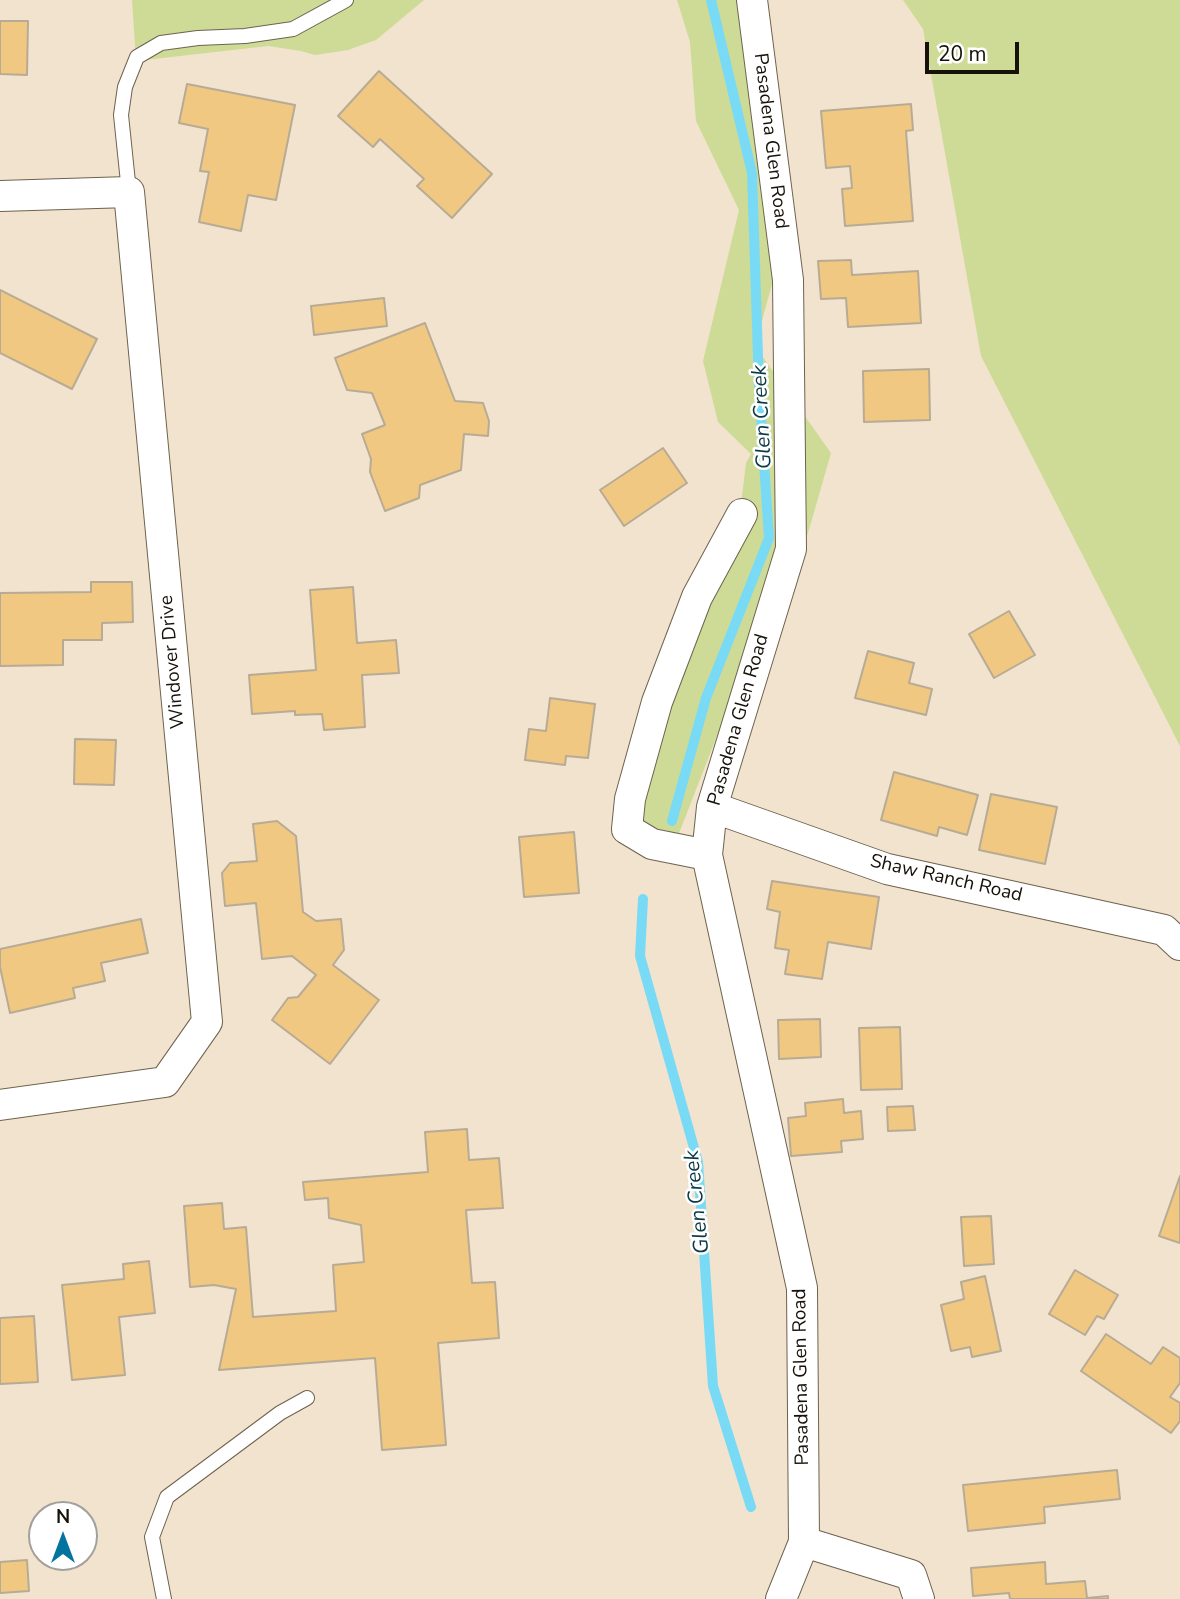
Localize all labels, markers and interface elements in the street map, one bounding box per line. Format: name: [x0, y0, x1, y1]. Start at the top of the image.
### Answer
scale bar: [928, 28, 1023, 72]
text: 20 m: [938, 40, 987, 68]
street label: Pasadena Glen Road: [748, 52, 792, 230]
water label: Glen Creek: [748, 364, 778, 470]
street label: Windover Drive: [156, 594, 190, 730]
street label: Pasadena Glen Road: [704, 632, 774, 808]
street label: Shaw Ranch Road: [868, 850, 1024, 908]
water label: Glen Creek: [680, 1149, 716, 1255]
street label: Pasadena Glen Road: [789, 1288, 815, 1466]
north arrow: [28, 1501, 98, 1571]
text: N: [56, 1504, 70, 1530]

